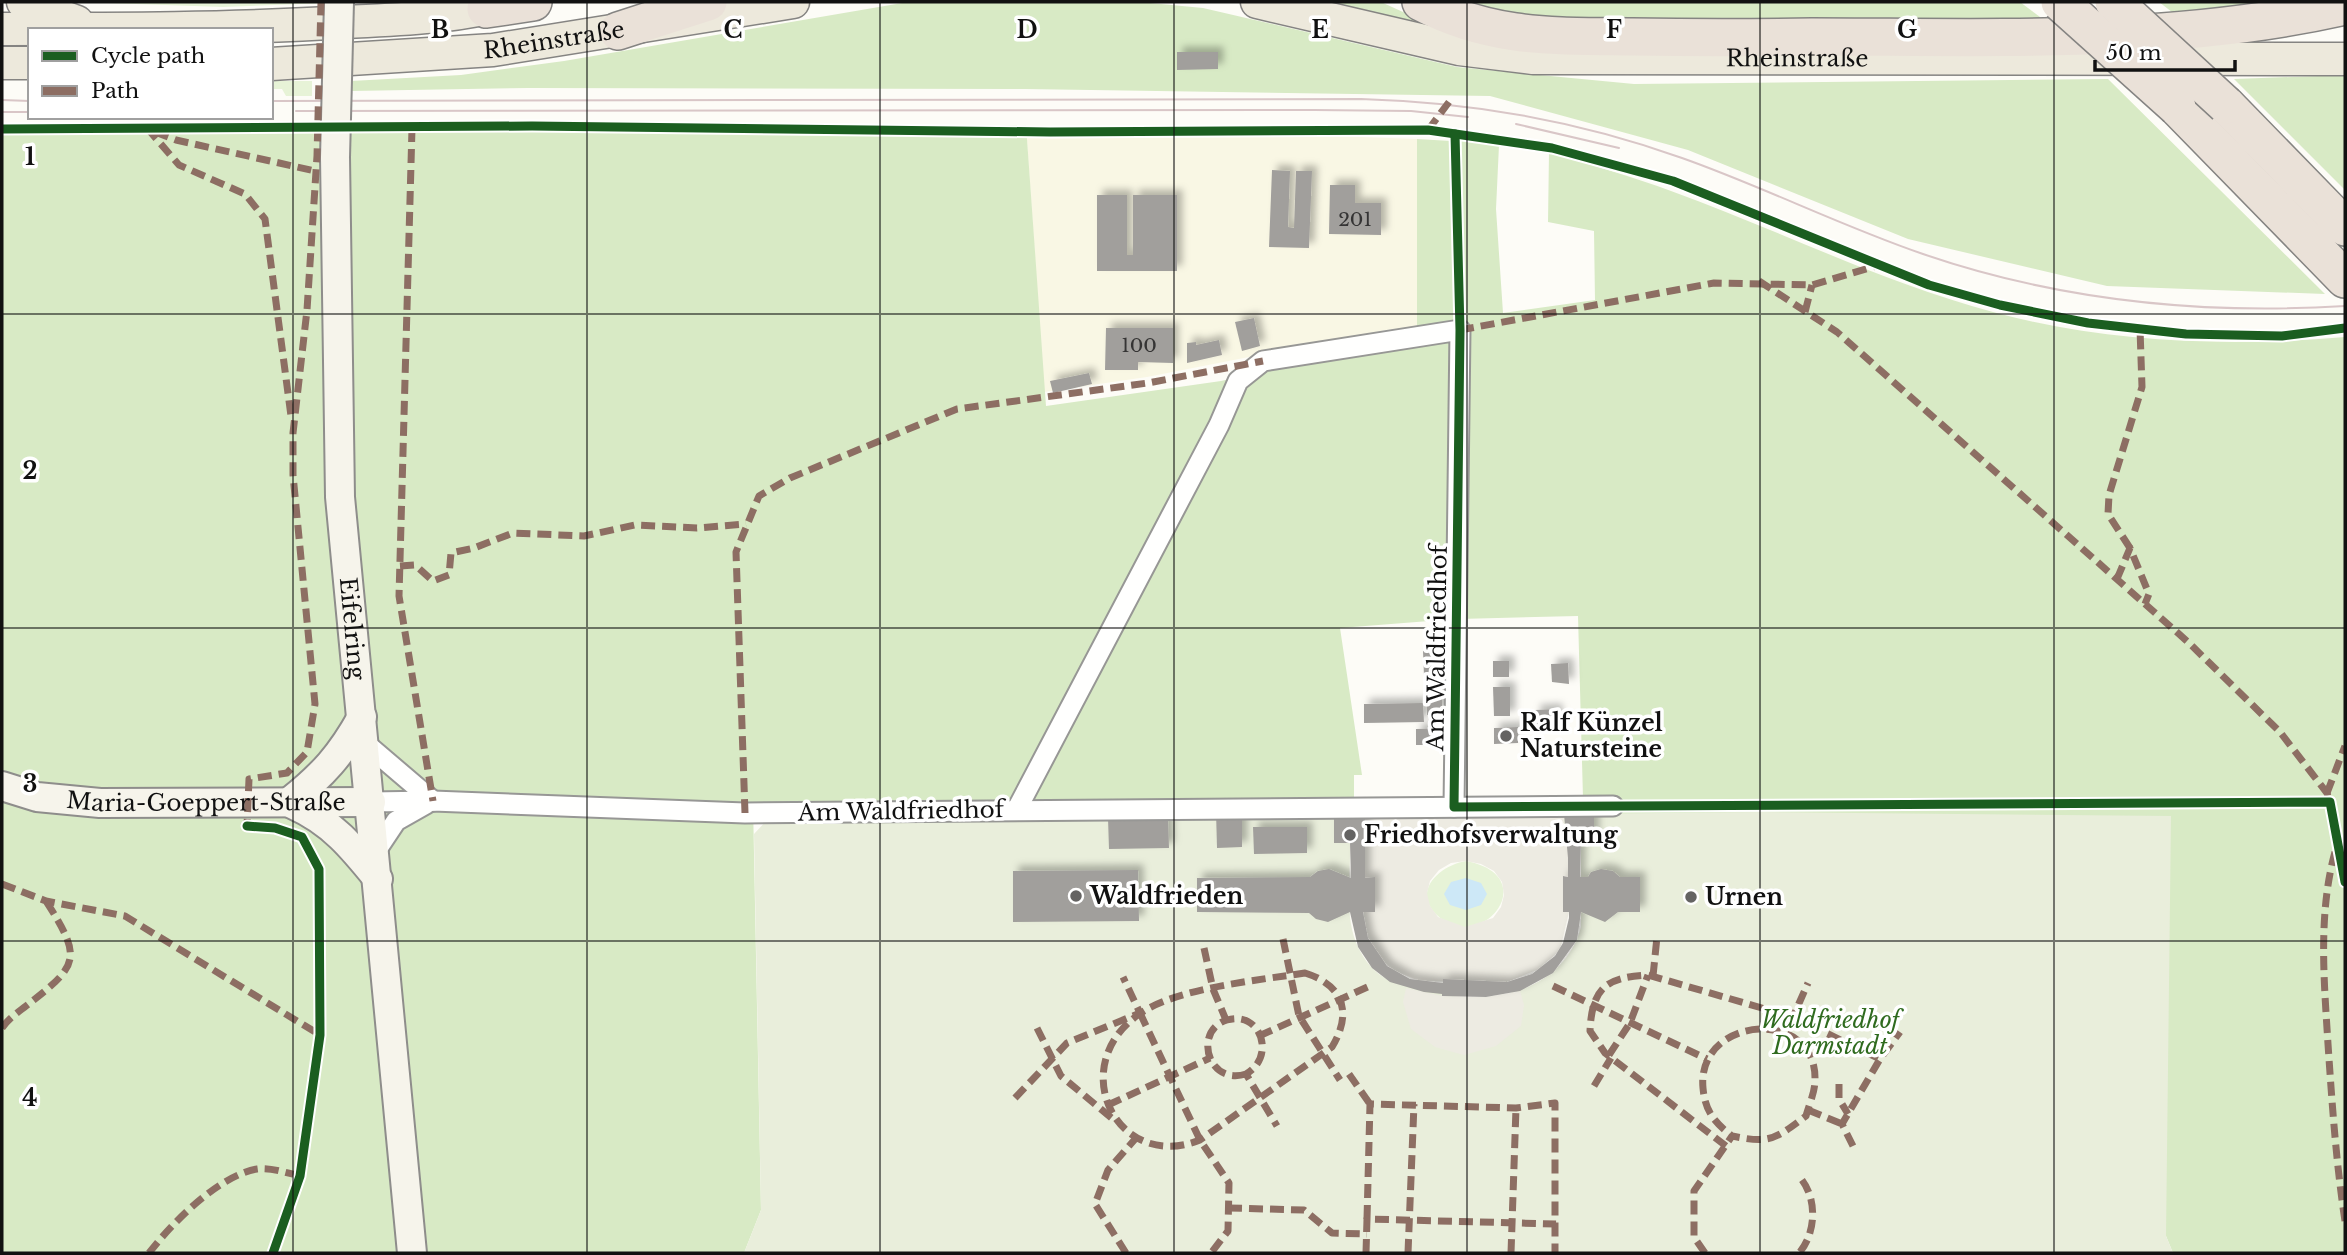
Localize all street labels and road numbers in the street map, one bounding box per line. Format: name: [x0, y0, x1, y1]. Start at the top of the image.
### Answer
street label: Rheinstraße: [482, 15, 626, 65]
street label: Rheinstraße: [1726, 44, 1868, 72]
street label: Am Waldfriedhof: [1421, 542, 1453, 752]
street label: Eifelring: [334, 576, 371, 681]
street label: Maria-Goeppert-Straße: [65, 786, 346, 817]
street label: Am Waldfriedhof: [797, 795, 1007, 827]

